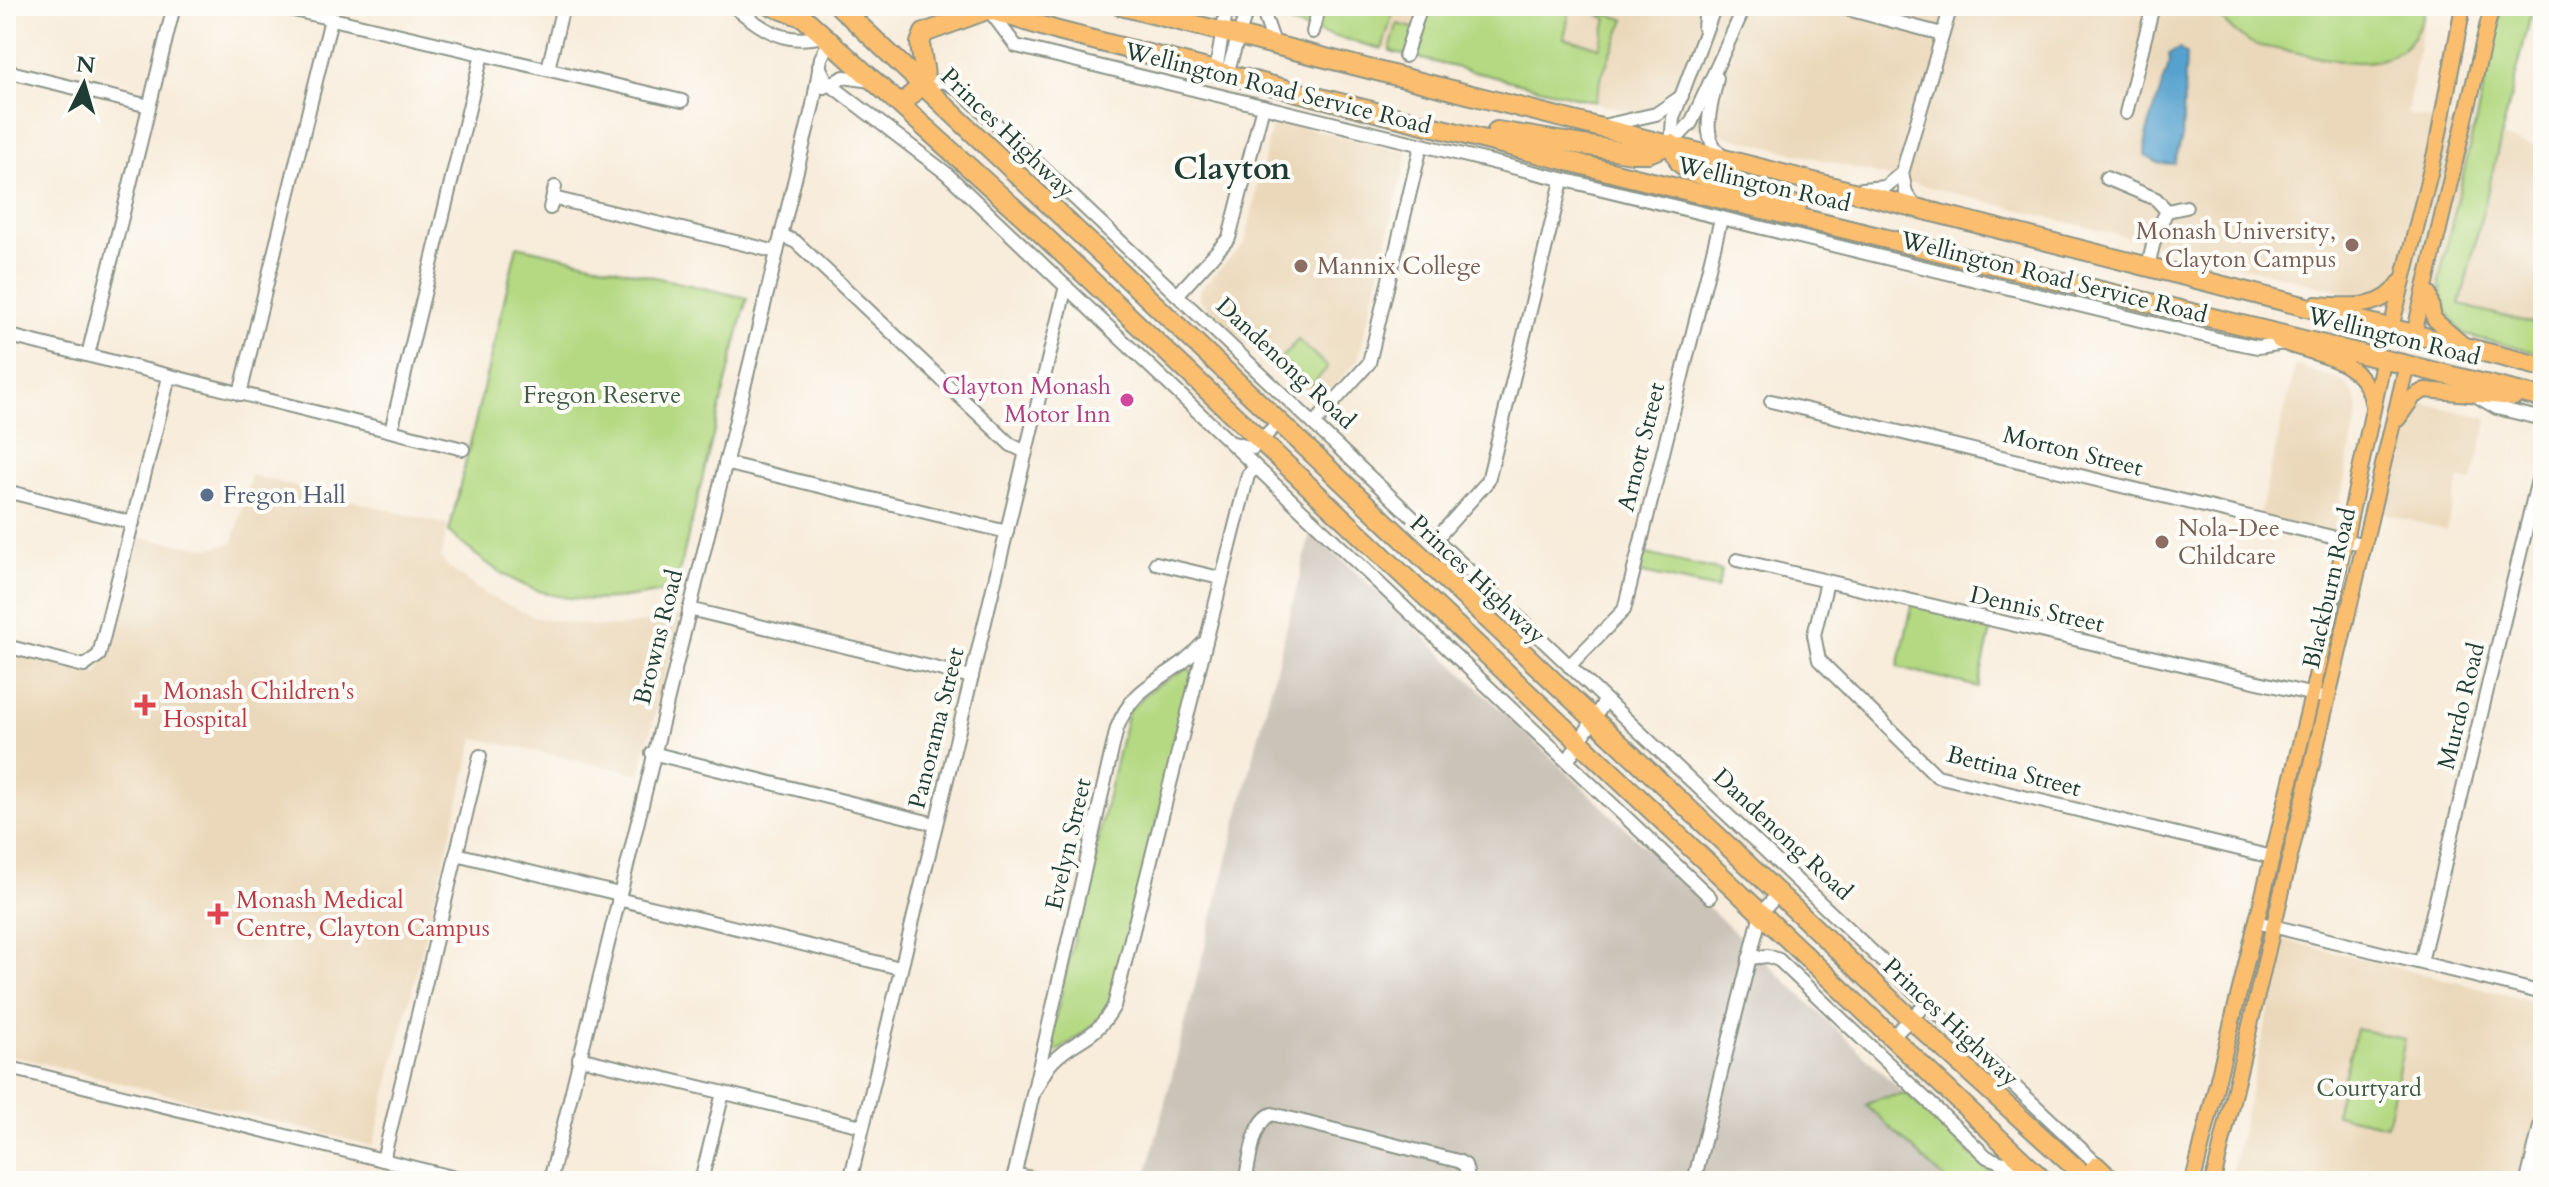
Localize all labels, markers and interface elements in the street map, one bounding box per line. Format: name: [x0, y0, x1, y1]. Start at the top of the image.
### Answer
street label: Wellington Road Service Road: [1120, 34, 1435, 143]
north arrow: [44, 44, 124, 124]
text: N: [75, 49, 96, 81]
street label: Princes Highway: [933, 61, 1082, 206]
district label: Clayton: [1173, 147, 1291, 191]
street label: Wellington Road: [1673, 148, 1854, 221]
place label: Monash University, Clayton Campus: [2136, 215, 2336, 276]
street label: Wellington Road Service Road: [1896, 223, 2211, 332]
marker: Monash University, Clayton Campus: [2343, 236, 2361, 254]
place label: Mannix College: [1317, 250, 1481, 283]
marker: Mannix College: [1292, 257, 1310, 275]
street label: Dandenong Road: [1209, 290, 1363, 437]
street label: Wellington Road: [2303, 299, 2484, 374]
place label: Clayton Monash Motor Inn: [942, 370, 1111, 431]
park label: Fregon Reserve: [523, 379, 681, 412]
street label: Arnott Street: [1610, 379, 1674, 515]
marker: Clayton Monash Motor Inn: [1118, 391, 1136, 409]
street label: Morton Street: [2000, 418, 2147, 485]
place label: Fregon Hall: [223, 479, 345, 512]
marker: Fregon Hall: [198, 486, 216, 504]
street label: Blackburn Road: [2295, 504, 2364, 672]
street label: Princes Highway: [1402, 507, 1553, 651]
place label: Nola-Dee Childcare: [2178, 512, 2280, 573]
marker: Nola-Dee Childcare: [2153, 533, 2171, 551]
street label: Browns Road: [626, 566, 691, 708]
street label: Dennis Street: [1967, 578, 2108, 641]
street label: Murdo Road: [2430, 639, 2493, 773]
street label: Panorama Street: [900, 644, 973, 812]
place label: Monash Children's Hospital: [163, 675, 354, 736]
marker: Monash Children's Hospital: [134, 694, 156, 716]
street label: Bettina Street: [1943, 738, 2085, 805]
street label: Dandenong Road: [1706, 761, 1860, 908]
street label: Evelyn Street: [1037, 774, 1100, 913]
place label: Monash Medical Centre, Clayton Campus: [236, 884, 490, 945]
marker: Monash Medical Centre, Clayton Campus: [207, 903, 229, 925]
street label: Princes Highway: [1875, 950, 2026, 1094]
park label: Courtyard: [2316, 1072, 2422, 1105]

